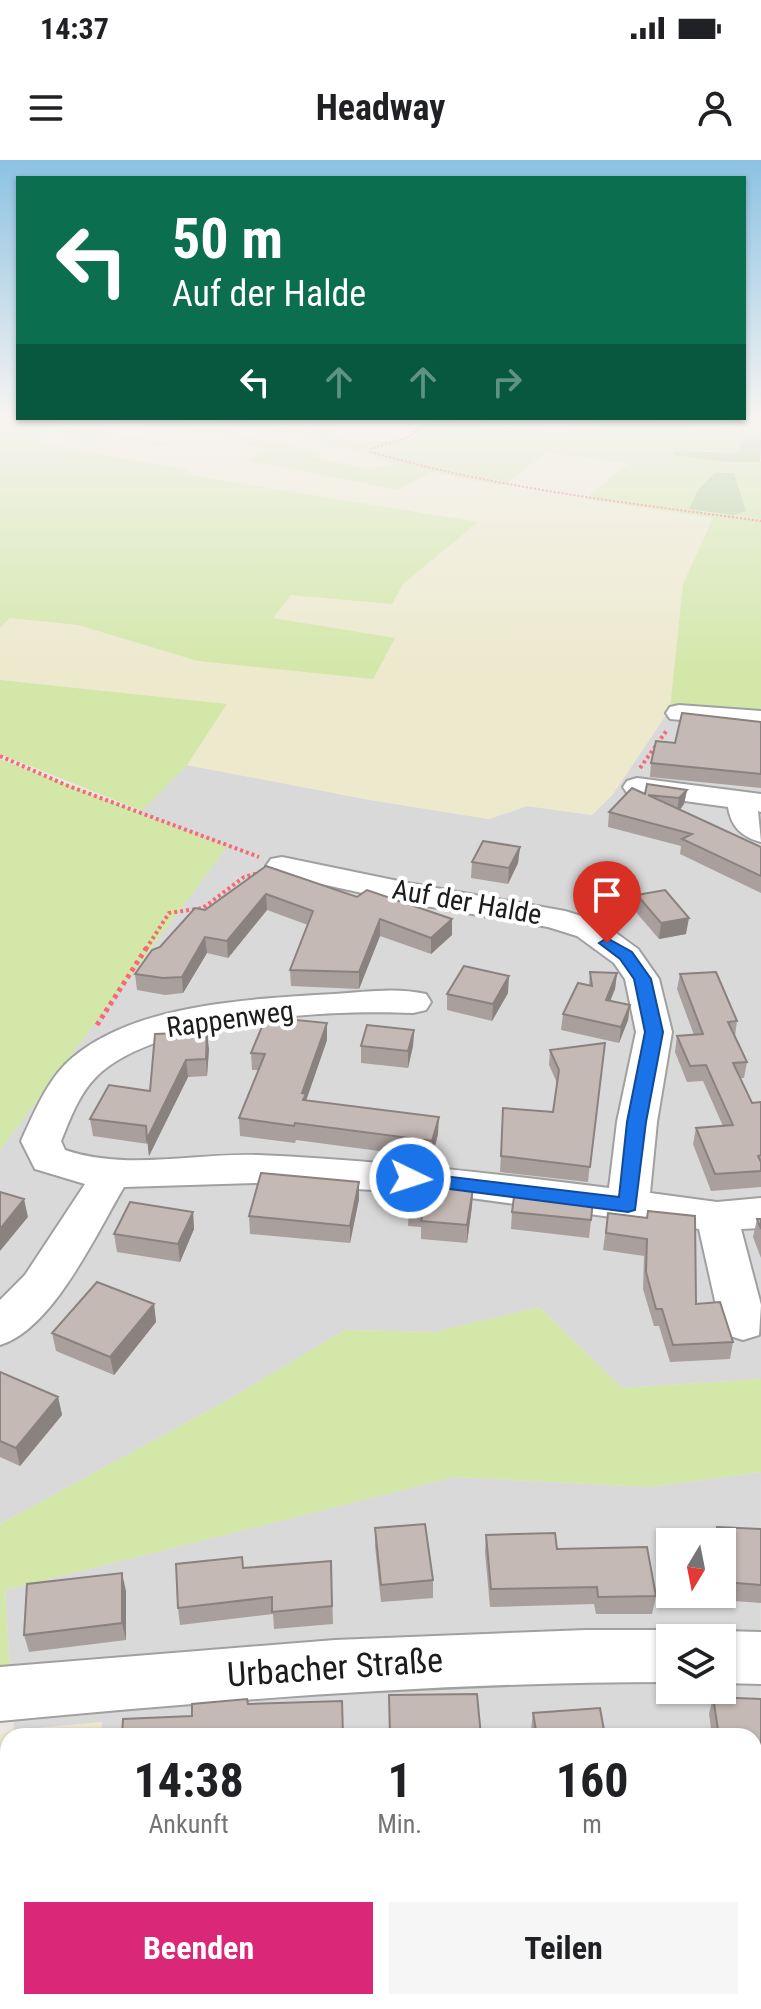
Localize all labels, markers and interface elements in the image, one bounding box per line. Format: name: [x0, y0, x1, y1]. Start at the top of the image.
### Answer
text: 14:37: [40, 11, 109, 46]
icon: menu: [24, 86, 68, 130]
icon: person: [693, 86, 737, 130]
text: Headway: [316, 87, 445, 129]
text: 50 m: [172, 206, 283, 272]
icon: left: [40, 208, 144, 312]
text: Auf der Halde: [172, 273, 366, 315]
icon: left: [233, 360, 277, 404]
icon: ahead: [317, 360, 361, 404]
icon: ahead: [401, 360, 445, 404]
icon: right: [485, 360, 529, 404]
pin: [573, 861, 641, 943]
street label: Auf der Halde: [390, 873, 544, 931]
icon: arrive: [585, 873, 629, 917]
street label: Rappenweg: [164, 994, 296, 1044]
position arrow: [368, 1136, 452, 1220]
north arrow: [656, 1528, 736, 1608]
map controls: [656, 1528, 736, 1704]
button: layers: [656, 1624, 736, 1704]
street label: Urbacher Straße: [226, 1640, 444, 1694]
text: 14:38: [134, 1752, 244, 1809]
text: 1: [388, 1752, 412, 1809]
text: 160: [556, 1752, 629, 1809]
text: Ankunft: [148, 1809, 229, 1839]
text: Min.: [377, 1809, 422, 1839]
text: m: [582, 1809, 602, 1839]
button: Beenden: [24, 1902, 373, 1994]
button: Teilen: [389, 1902, 738, 1994]

